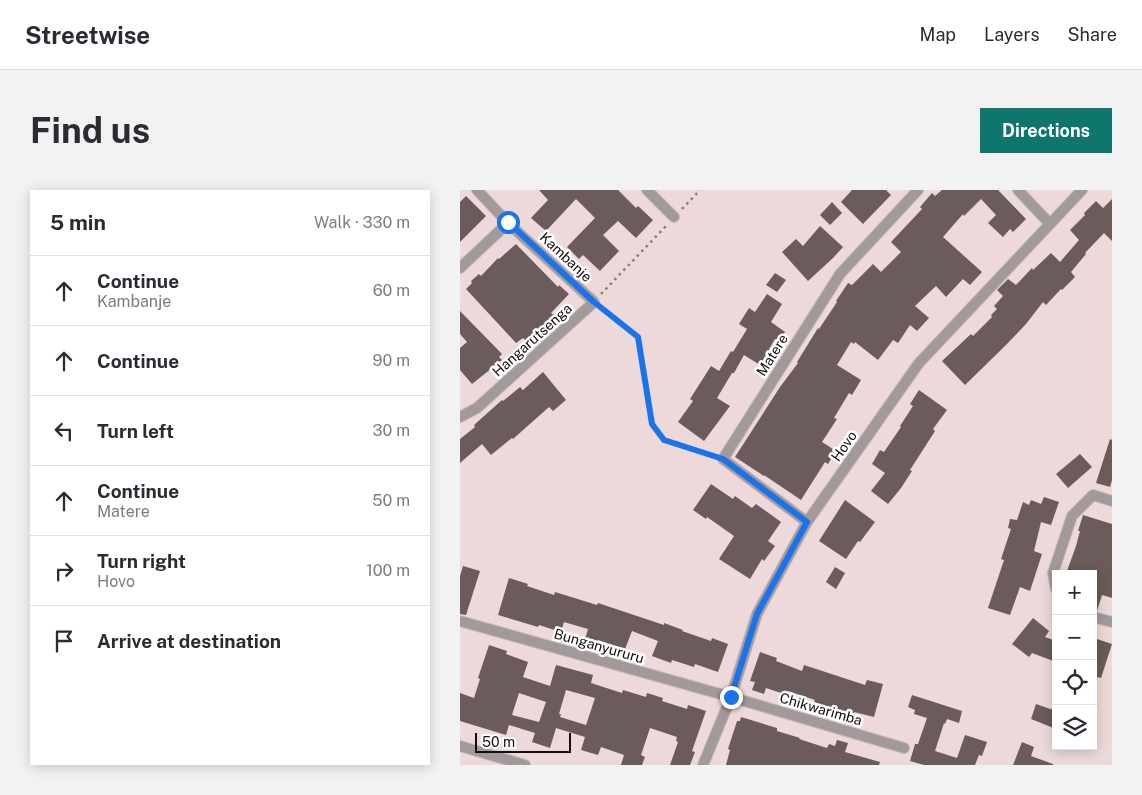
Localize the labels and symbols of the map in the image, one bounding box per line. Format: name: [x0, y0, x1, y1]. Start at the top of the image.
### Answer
route start: [497, 211, 520, 234]
street label: Kambanje: [537, 229, 595, 285]
street label: Hangarutsenga: [489, 300, 575, 380]
street label: Matere: [753, 331, 791, 379]
street label: Hovo: [828, 428, 860, 464]
street label: Bunganyururu: [552, 626, 646, 666]
route end: [720, 686, 743, 709]
street label: Chikwarimba: [778, 690, 864, 728]
scale bar: [475, 730, 571, 753]

